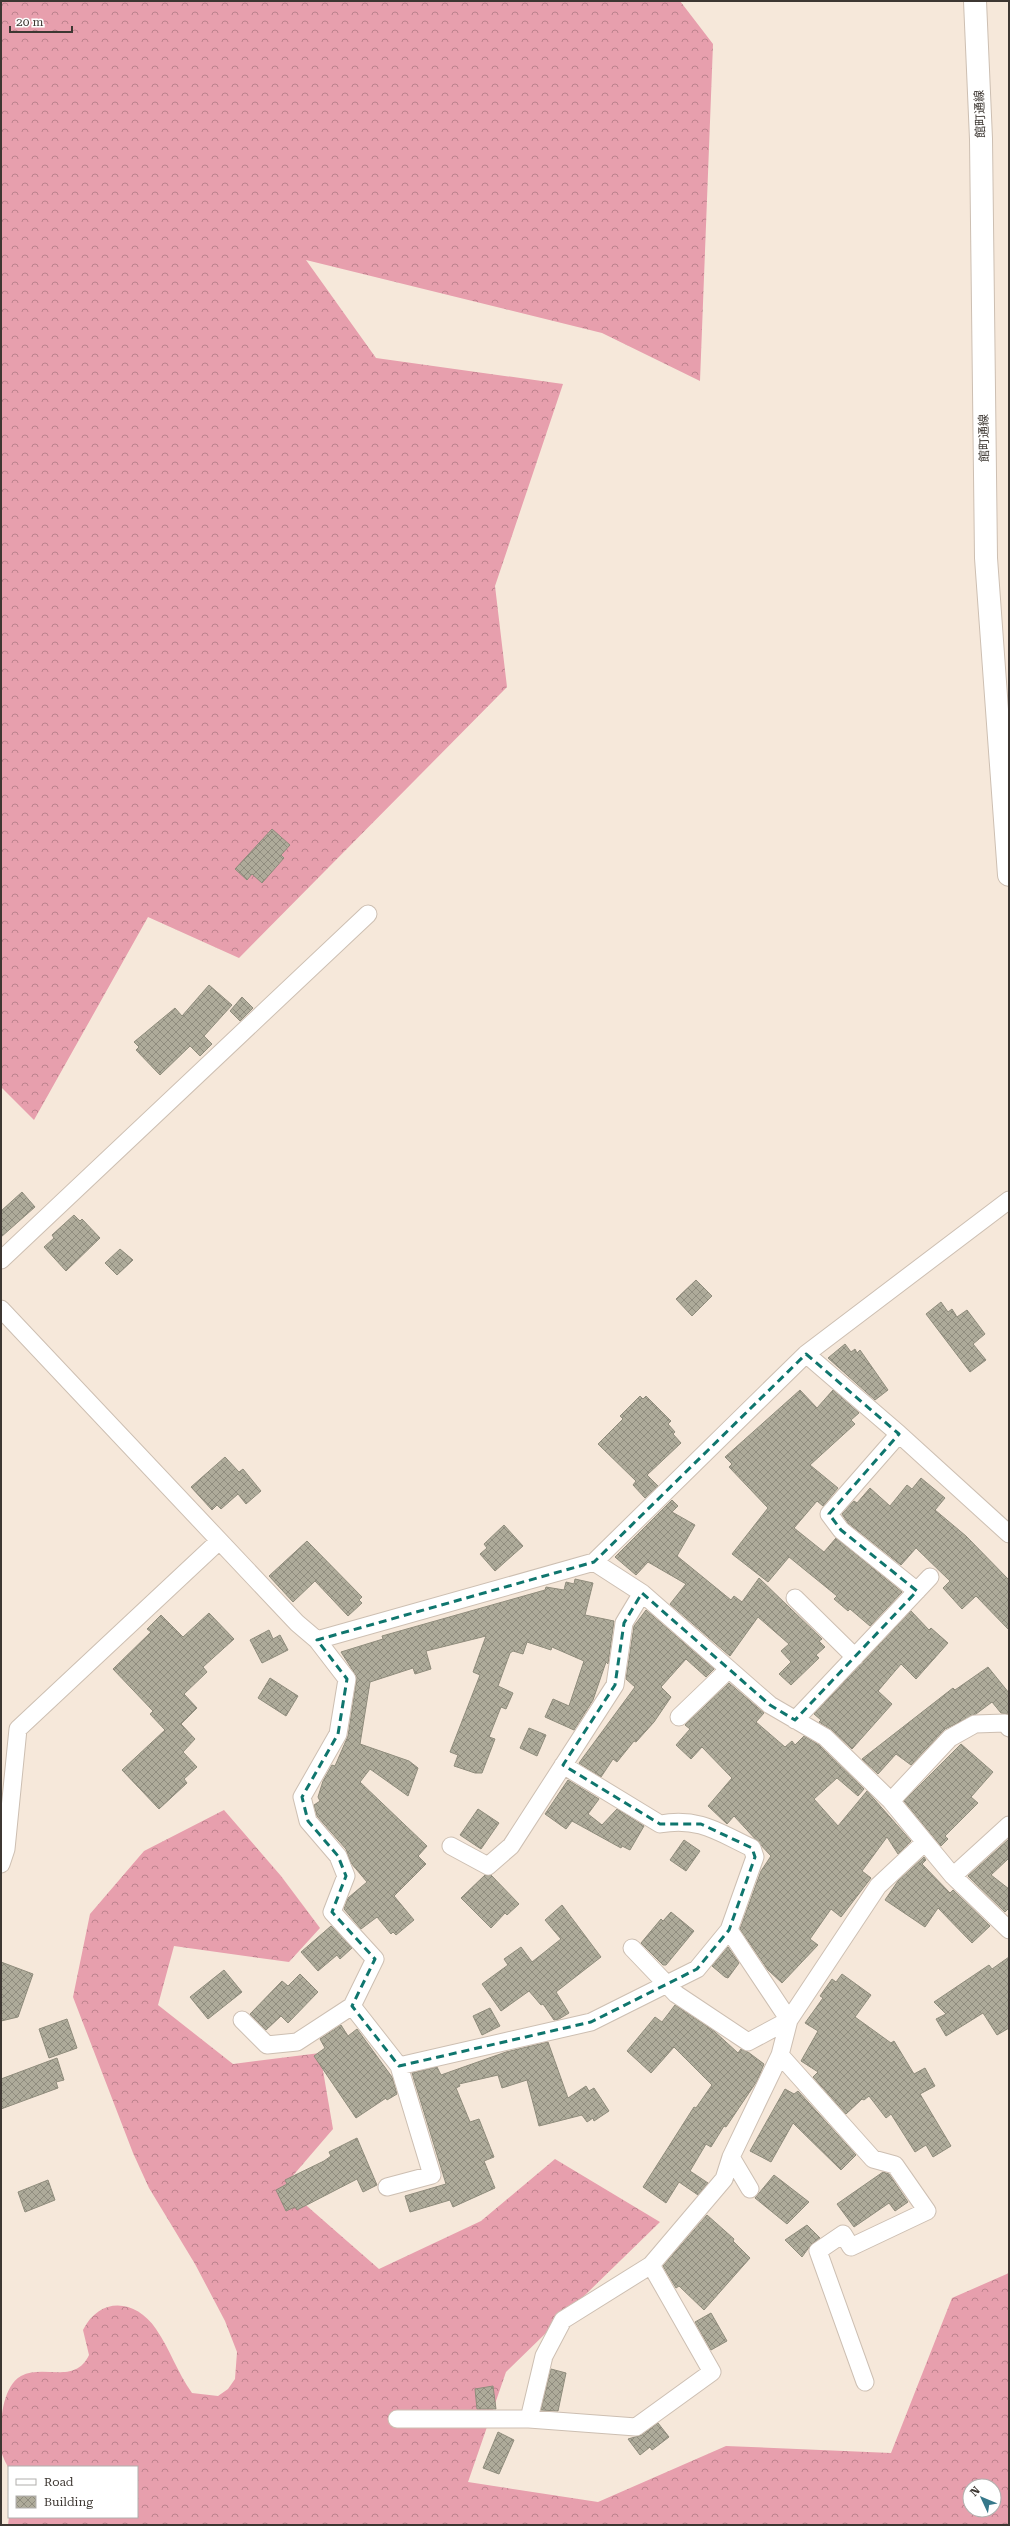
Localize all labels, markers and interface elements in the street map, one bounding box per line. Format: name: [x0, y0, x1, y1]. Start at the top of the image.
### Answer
scale bar: [10, 8, 72, 34]
text: 20 m: [16, 15, 43, 29]
street label: 館町通線: [972, 90, 988, 138]
street label: 館町通線: [977, 414, 991, 462]
legend: [8, 2466, 138, 2518]
text: Road: [44, 2475, 74, 2489]
north arrow: [962, 2478, 1002, 2518]
text: N: [968, 2483, 983, 2499]
text: Building: [44, 2495, 93, 2509]

